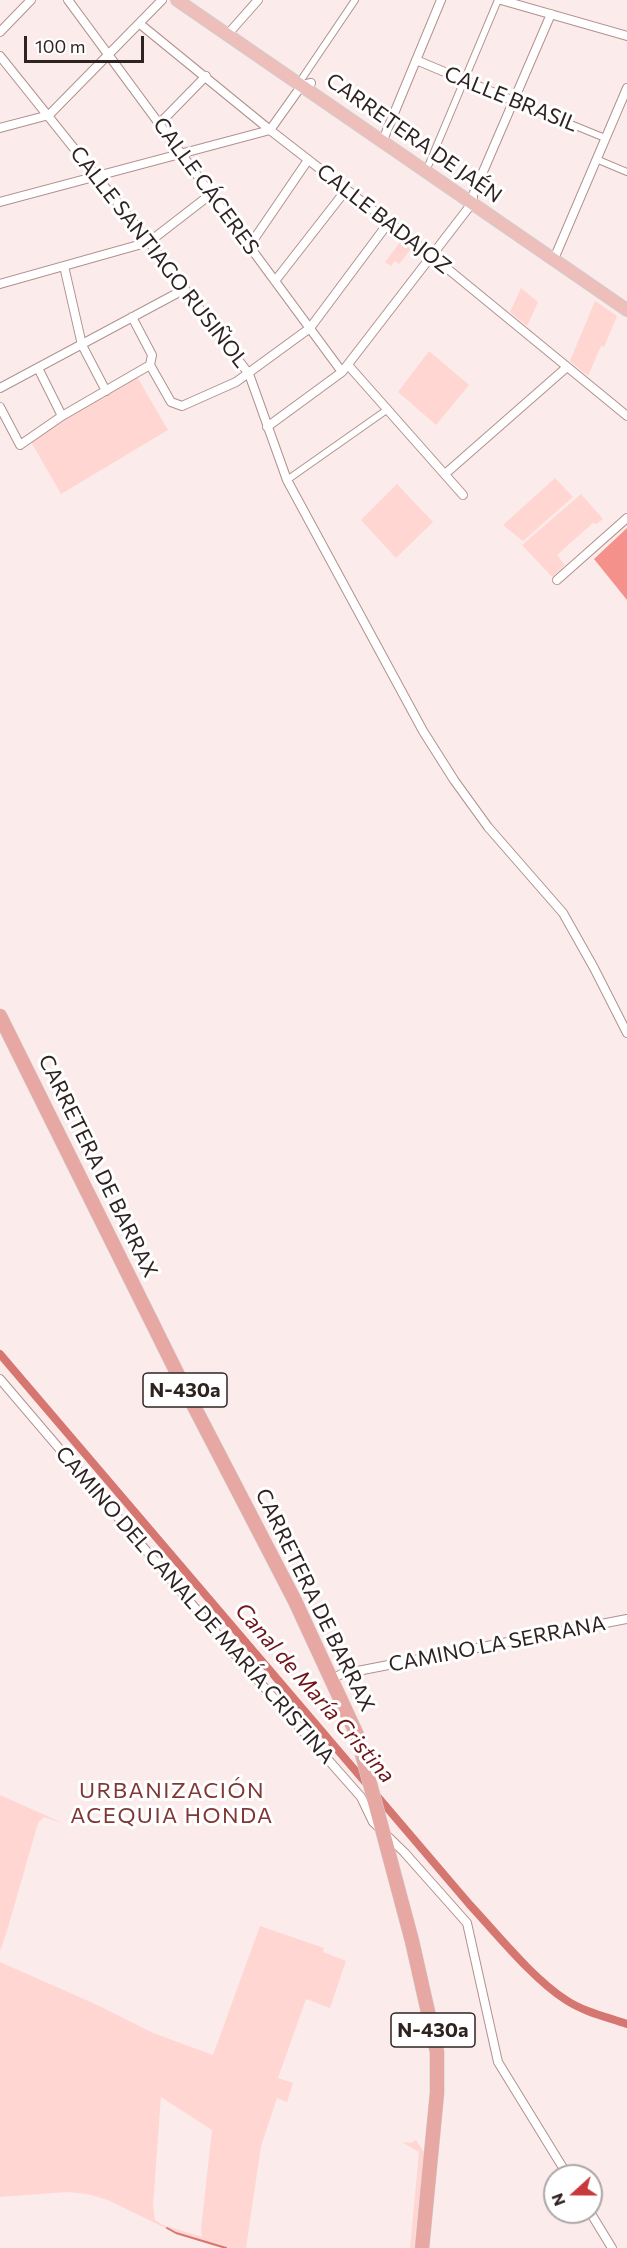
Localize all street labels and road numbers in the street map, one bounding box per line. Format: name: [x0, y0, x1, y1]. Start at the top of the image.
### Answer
street label: CALLE BRASIL: [441, 61, 581, 137]
street label: CARRETERA DE JAÉN: [321, 68, 507, 208]
street label: CALLE CÁCERES: [148, 113, 264, 259]
street label: CALLE SANTIAGO RUSIÑOL: [65, 141, 253, 373]
street label: CALLE BADAJOZ: [312, 159, 456, 279]
street label: CARRETERA DE BARRAX: [33, 1050, 163, 1282]
road number: N-430a: [143, 1373, 227, 1407]
street label: CAMINO DEL CANAL DE MARÍA CRISTINA: [50, 1441, 340, 1769]
street label: CARRETERA DE BARRAX: [250, 1484, 380, 1716]
street label: CAMINO LA SERRANA: [387, 1611, 607, 1677]
road number: N-430a: [391, 2013, 475, 2047]

